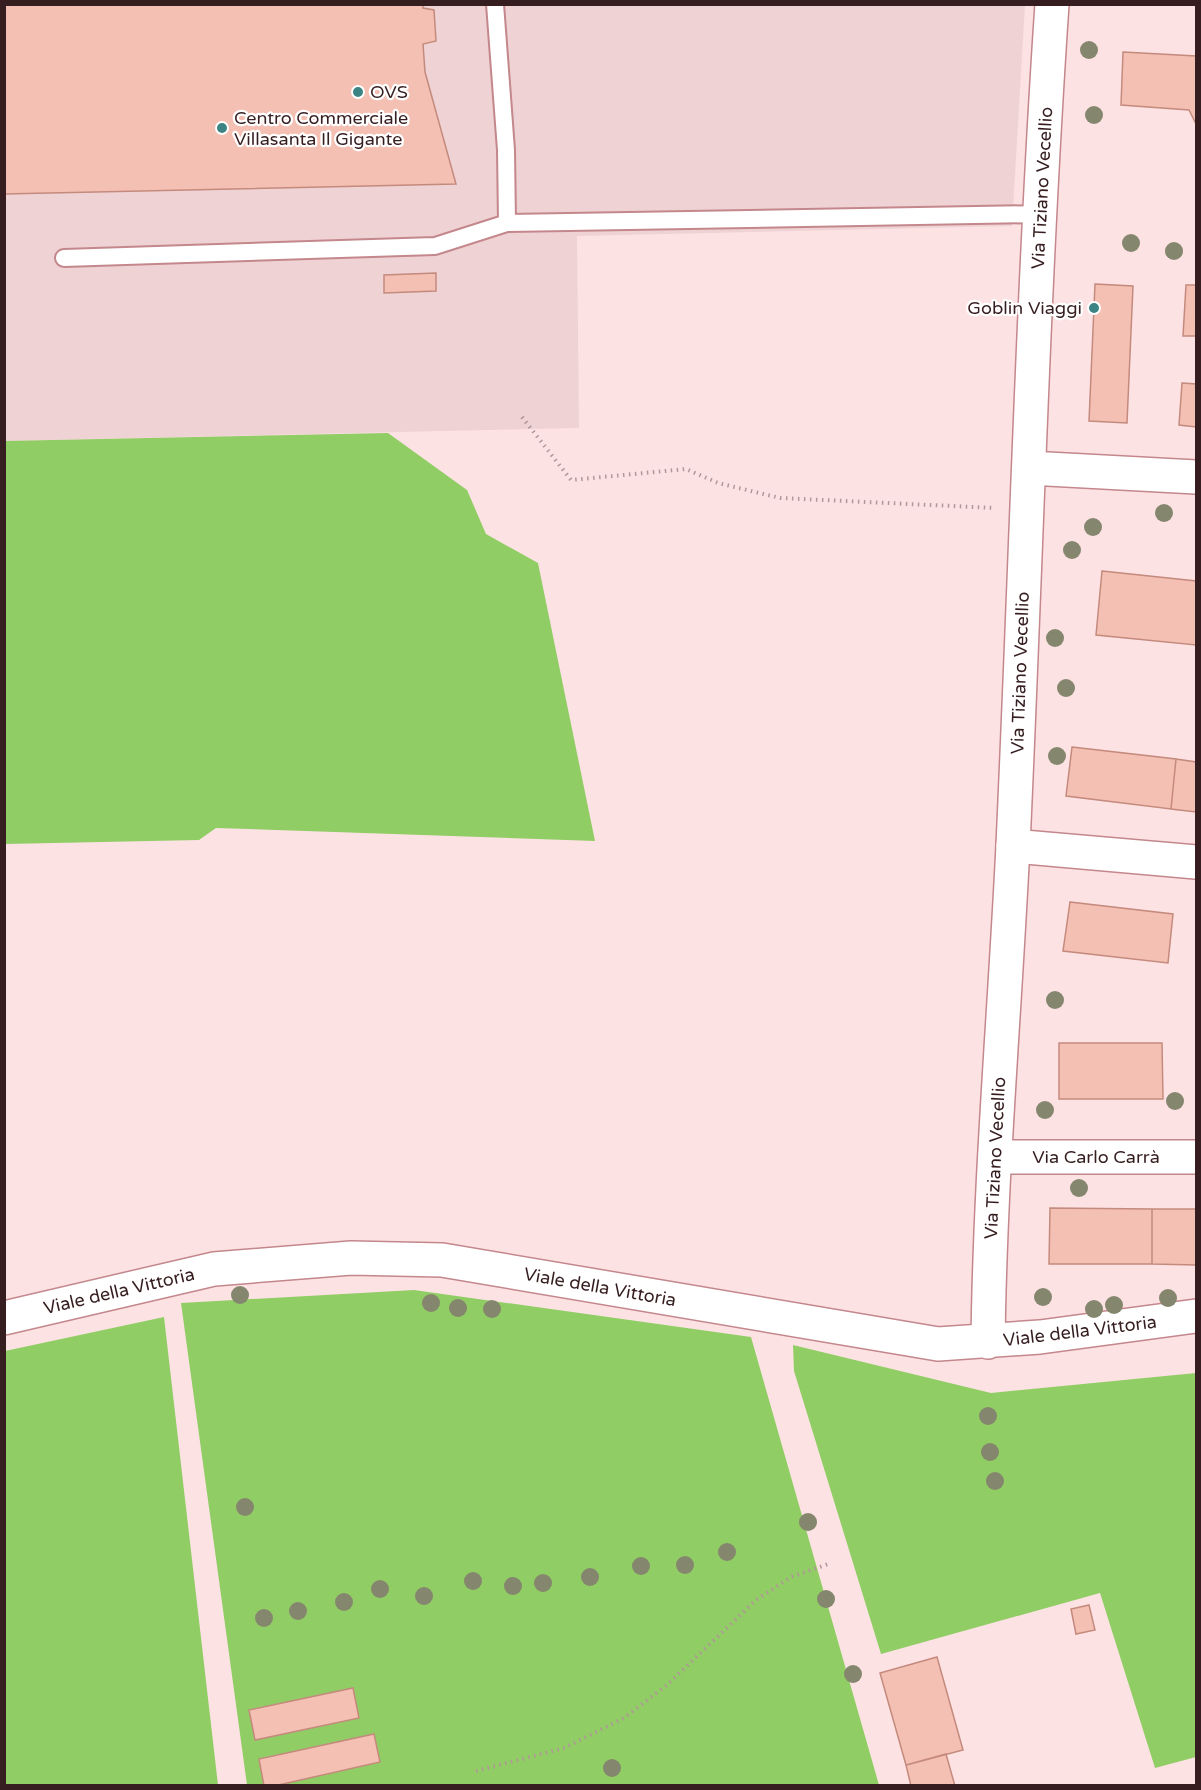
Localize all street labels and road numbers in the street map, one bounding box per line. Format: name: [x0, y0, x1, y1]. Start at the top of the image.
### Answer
street label: Via Tiziano Vecellio: [1027, 106, 1057, 270]
street label: Via Tiziano Vecellio: [1006, 591, 1034, 755]
street label: Via Tiziano Vecellio: [980, 1076, 1010, 1240]
street label: Via Carlo Carrà: [1032, 1146, 1160, 1168]
street label: Viale della Vittoria: [41, 1263, 197, 1319]
street label: Viale della Vittoria: [522, 1263, 678, 1311]
street label: Viale della Vittoria: [1002, 1311, 1158, 1351]

